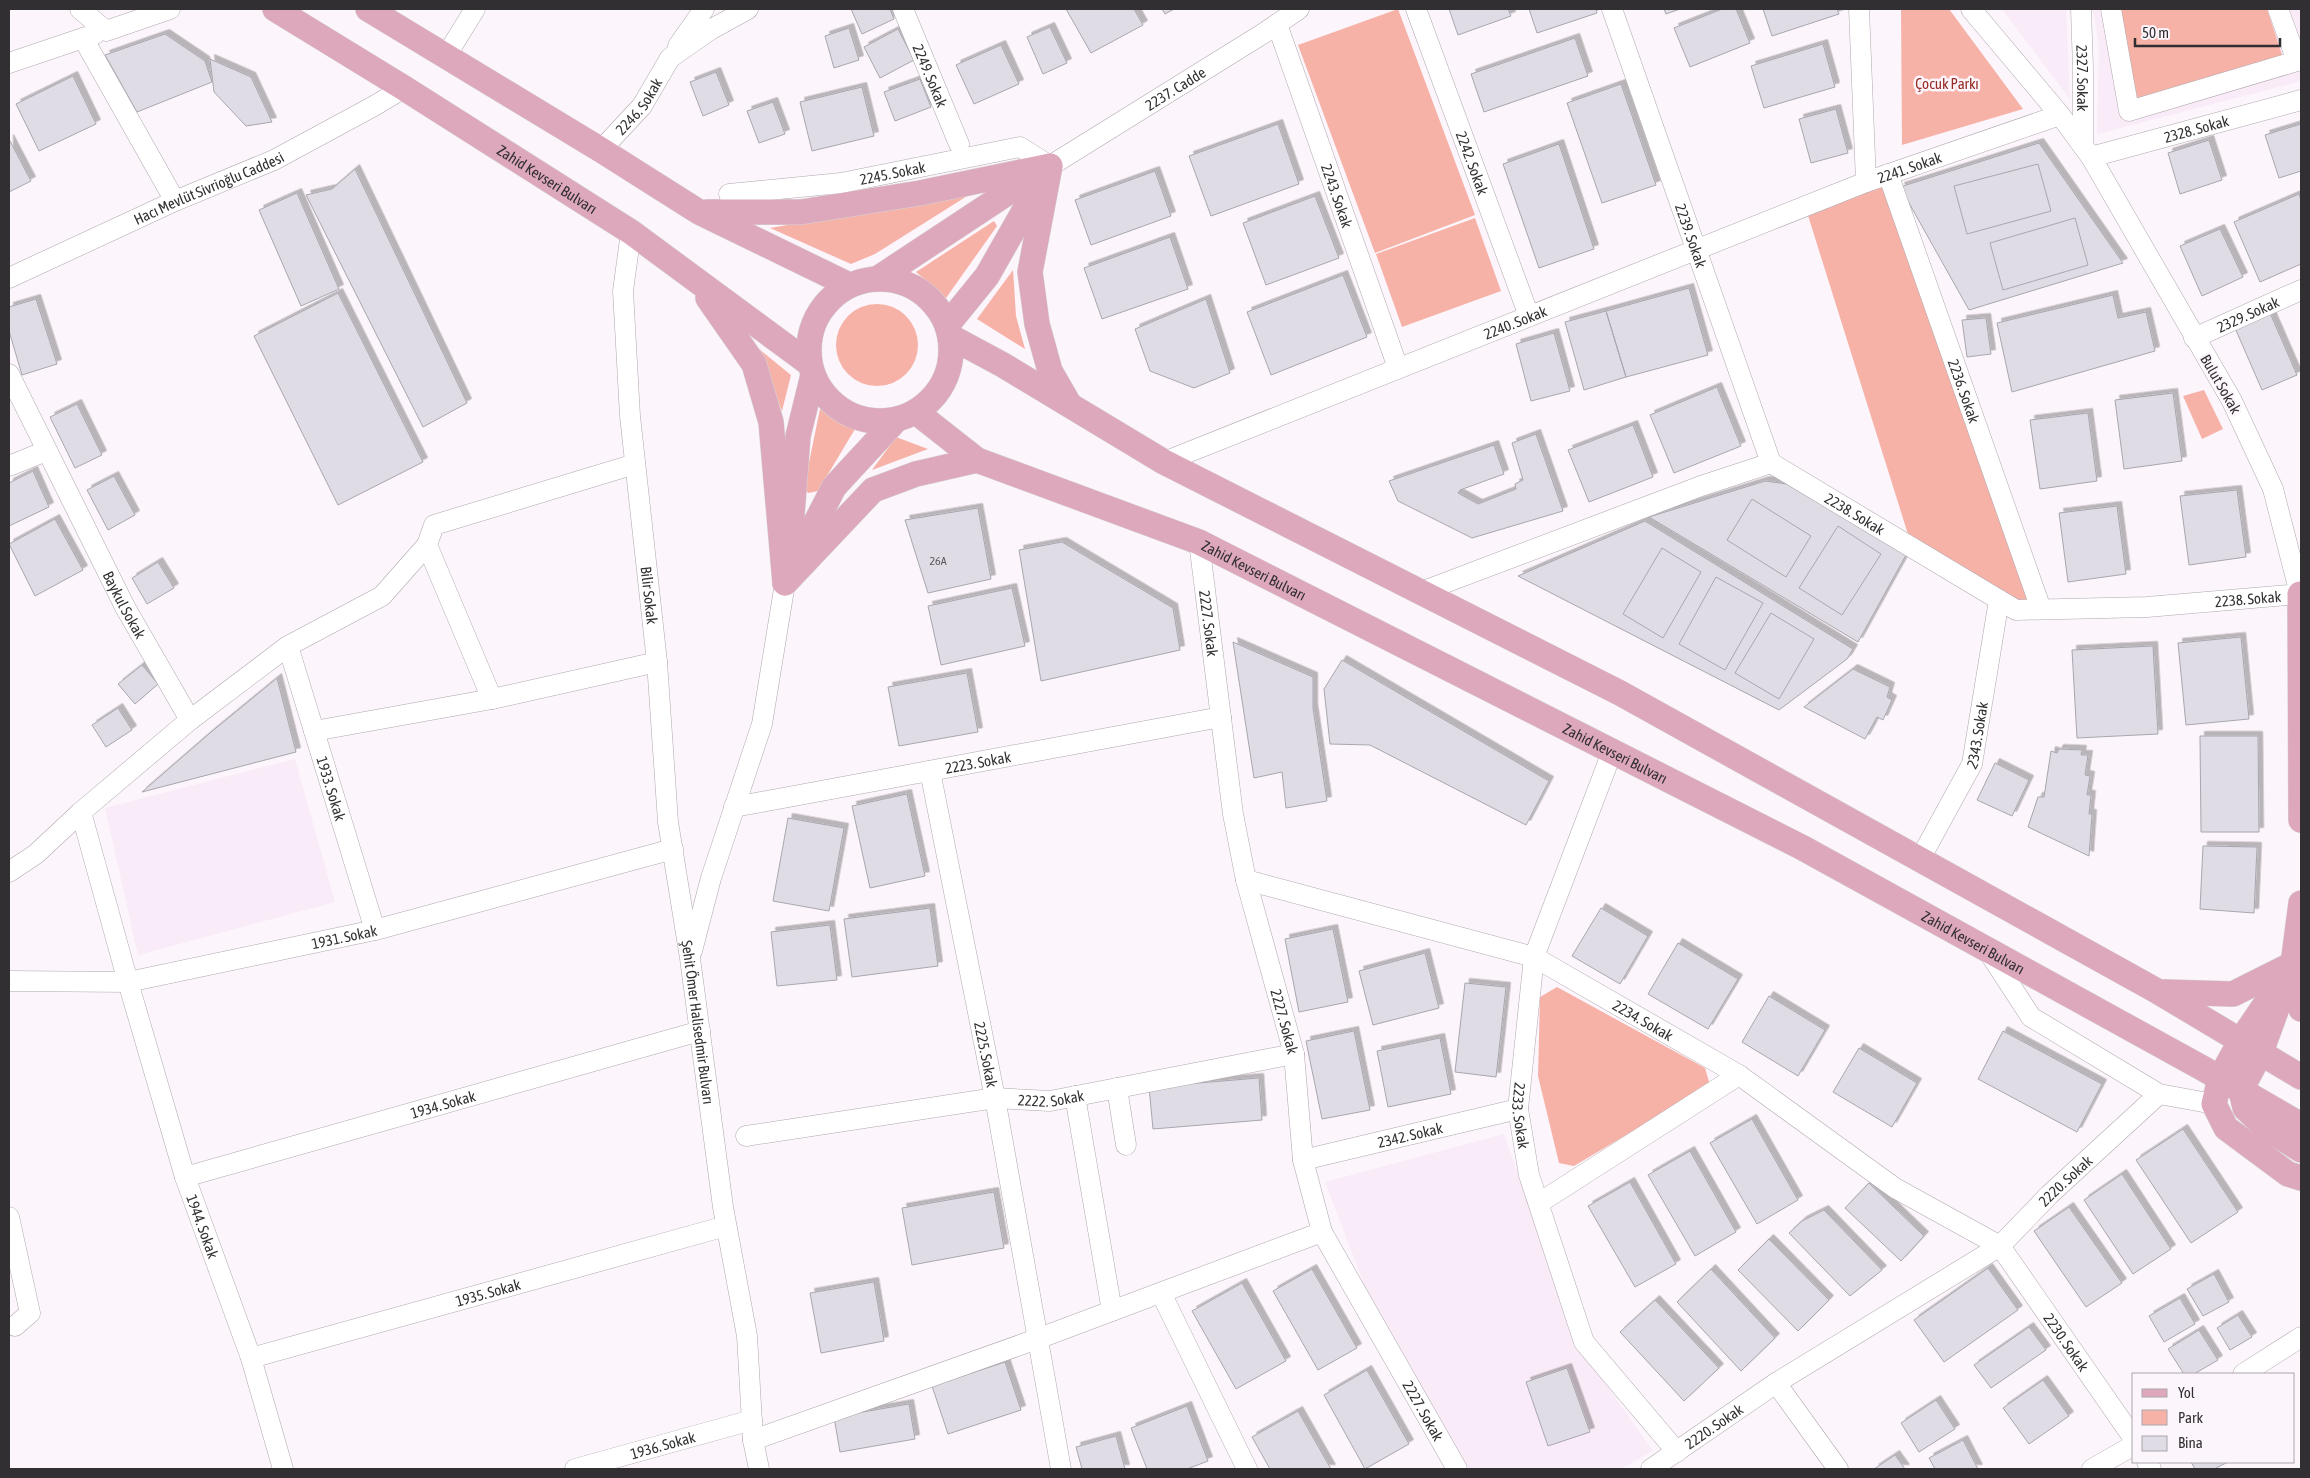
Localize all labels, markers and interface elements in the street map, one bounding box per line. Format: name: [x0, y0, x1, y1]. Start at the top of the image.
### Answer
scale bar: [2135, 15, 2280, 47]
text: 50 m: [2142, 24, 2169, 41]
street label: 2249. Sokak: [910, 42, 951, 110]
street label: 2327. Sokak: [2074, 44, 2092, 112]
street label: 2237. Cadde: [1142, 63, 1209, 113]
street label: 2246. Sokak: [612, 74, 665, 138]
park label: Çocuk Parkı: [1915, 75, 1979, 92]
street label: 2328. Sokak: [2162, 111, 2231, 145]
street label: 2242. Sokak: [1453, 129, 1492, 197]
street label: Zahid Kevseri Bulvarı: [494, 141, 600, 217]
street label: Hacı Mevlüt Sivrioğlu Caddesi: [131, 148, 287, 228]
street label: 2241. Sokak: [1875, 148, 1944, 186]
street label: 2245. Sokak: [858, 158, 927, 188]
street label: 2243. Sokak: [1318, 161, 1357, 230]
street label: 2239. Sokak: [1672, 201, 1710, 270]
street label: 2329. Sokak: [2214, 292, 2282, 335]
street label: 2240. Sokak: [1481, 302, 1550, 342]
street label: Bulut Sokak: [2197, 351, 2245, 417]
street label: 2236. Sokak: [1945, 357, 1984, 426]
street label: 2238. Sokak: [1822, 489, 1888, 538]
street label: Zahid Kevseri Bulvarı: [1199, 536, 1309, 603]
house number: 26A: [929, 554, 947, 568]
street label: Bilir Sokak: [638, 565, 661, 625]
street label: Baykul Sokak: [100, 568, 150, 642]
street label: 2238. Sokak: [2214, 587, 2282, 610]
street label: 2227. Sokak: [1197, 589, 1222, 658]
street label: 2343. Sokak: [1963, 700, 1991, 771]
street label: Zahid Kevseri Bulvarı: [1560, 719, 1670, 786]
street label: 2223. Sokak: [944, 747, 1013, 776]
street label: 1933. Sokak: [314, 754, 350, 823]
street label: Zahid Kevseri Bulvarı: [1919, 907, 2028, 977]
street label: 1931. Sokak: [310, 921, 379, 952]
street label: Şehit Ömer Halisedmir Bulvarı: [679, 939, 718, 1105]
street label: 2227. Sokak: [1268, 987, 1302, 1056]
street label: 2234. Sokak: [1610, 996, 1677, 1044]
street label: 2225. Sokak: [972, 1020, 1001, 1089]
street label: 2233. Sokak: [1509, 1082, 1533, 1150]
street label: 2222. Sokak: [1017, 1086, 1086, 1110]
street label: 1934. Sokak: [409, 1087, 478, 1121]
street label: 2342. Sokak: [1376, 1119, 1445, 1151]
street label: 2220. Sokak: [2035, 1151, 2096, 1209]
street label: 1944. Sokak: [184, 1192, 222, 1261]
street label: 1935. Sokak: [454, 1275, 523, 1309]
street label: 2230. Sokak: [2041, 1310, 2093, 1374]
legend: [2132, 1373, 2295, 1463]
street label: 2227. Sokak: [1400, 1377, 1448, 1444]
text: Yol: [2178, 1384, 2195, 1401]
street label: 2220. Sokak: [1681, 1400, 1746, 1452]
text: Park: [2178, 1409, 2203, 1426]
street label: 1936. Sokak: [628, 1428, 697, 1462]
text: Bina: [2178, 1434, 2203, 1451]

